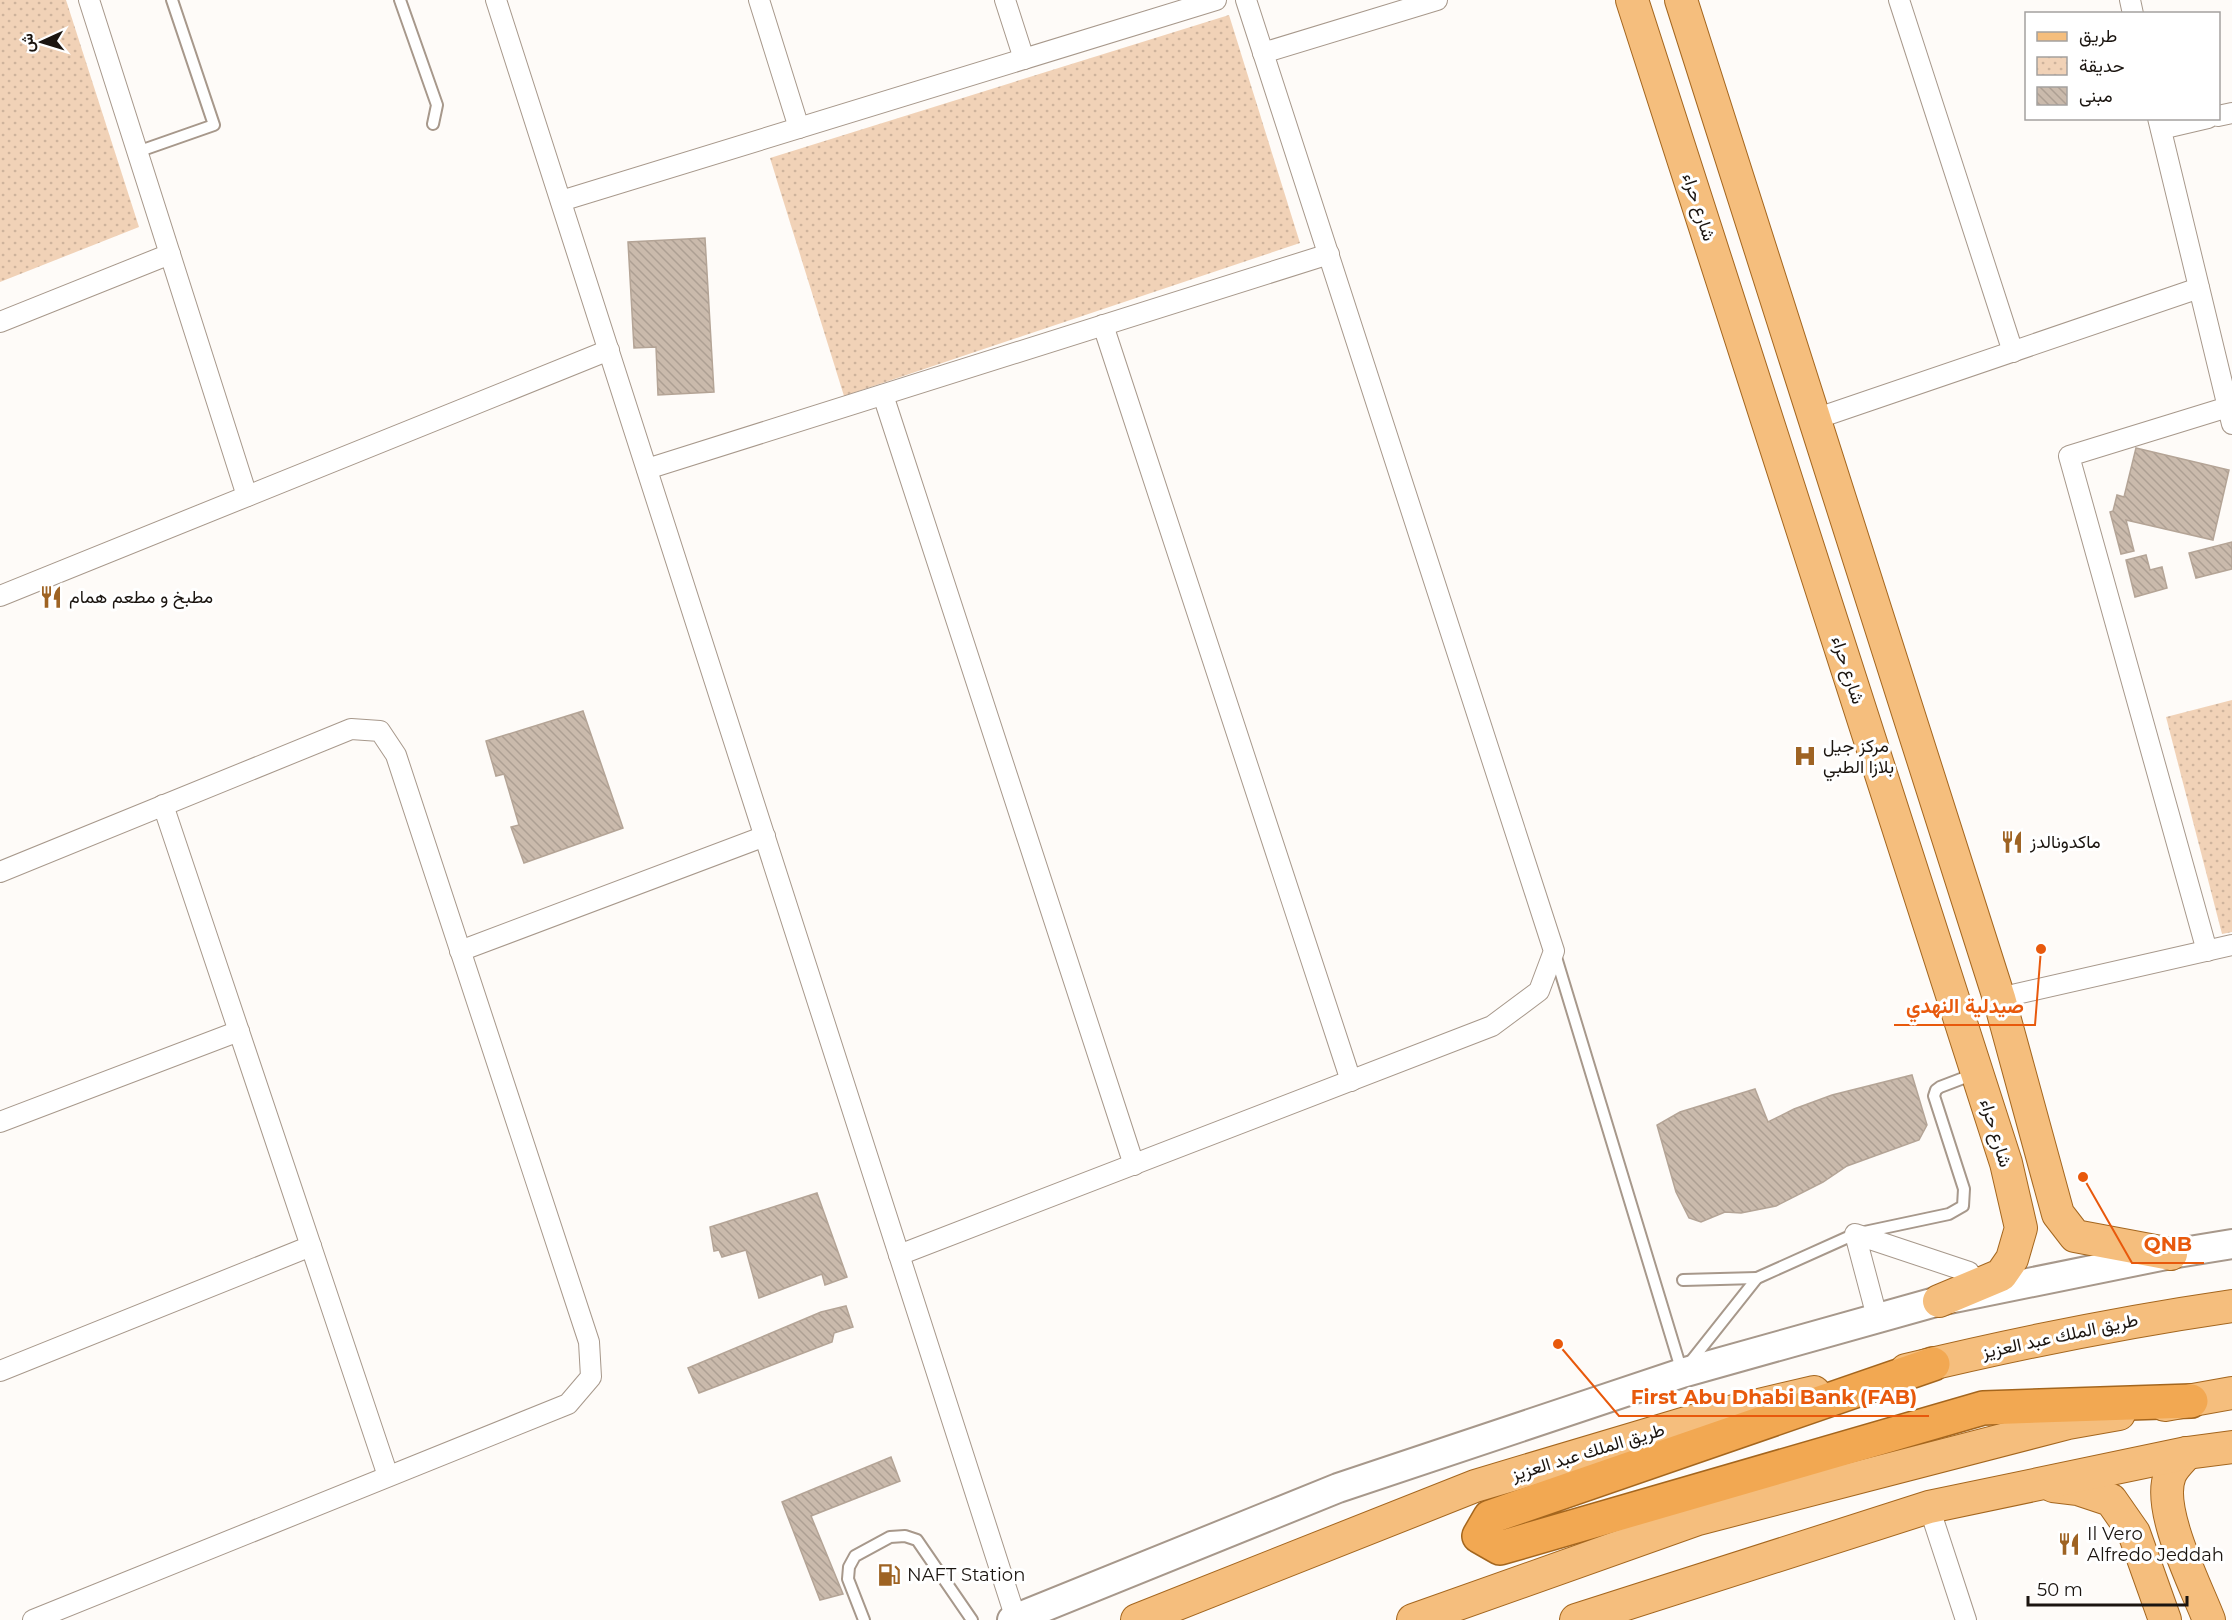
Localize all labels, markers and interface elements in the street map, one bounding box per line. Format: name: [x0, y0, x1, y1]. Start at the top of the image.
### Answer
north arrow: [12, 12, 72, 72]
legend: [2025, 12, 2220, 120]
text: طريق: [2079, 25, 2117, 47]
text: ش: [17, 33, 38, 53]
text: حديقة: [2079, 55, 2125, 77]
text: مبنى: [2079, 85, 2113, 107]
street label: شارع حراء: [1677, 170, 1720, 244]
restaurant icon: مطبخ و مطعم همام: [38, 584, 64, 610]
place label: مطبخ و مطعم همام: [69, 586, 213, 609]
street label: شارع حراء: [1826, 633, 1869, 707]
place label: مركز جيل بلازا الطبي: [1823, 735, 1894, 782]
hospital icon: مركز جيل بلازا الطبي: [1792, 743, 1818, 769]
restaurant icon: ماكدونالدز: [1999, 829, 2025, 855]
place label: ماكدونالدز: [2029, 831, 2101, 853]
callout: صيدلية النهدي: [1894, 987, 2035, 1025]
text: صيدلية النهدي: [1906, 994, 2024, 1023]
street label: شارع حراء: [1974, 1096, 2017, 1170]
callout: QNB: [2132, 1225, 2204, 1263]
text: QNB: [2144, 1232, 2192, 1256]
street label: طريق الملك عبد العزيز: [1979, 1309, 2140, 1364]
callout: First Abu Dhabi Bank (FAB): [1619, 1378, 1929, 1416]
text: First Abu Dhabi Bank (FAB): [1631, 1385, 1917, 1409]
street label: طريق الملك عبد العزيز: [1508, 1418, 1667, 1486]
place label: Il Vero Alfredo Jeddah: [2087, 1523, 2224, 1566]
restaurant icon: Il Vero Alfredo Jeddah: [2056, 1531, 2082, 1557]
fuel station icon: NAFT Station: [876, 1562, 902, 1588]
place label: NAFT Station: [907, 1564, 1025, 1586]
scale bar: [2028, 1569, 2187, 1607]
text: 50 m: [2037, 1579, 2083, 1601]

